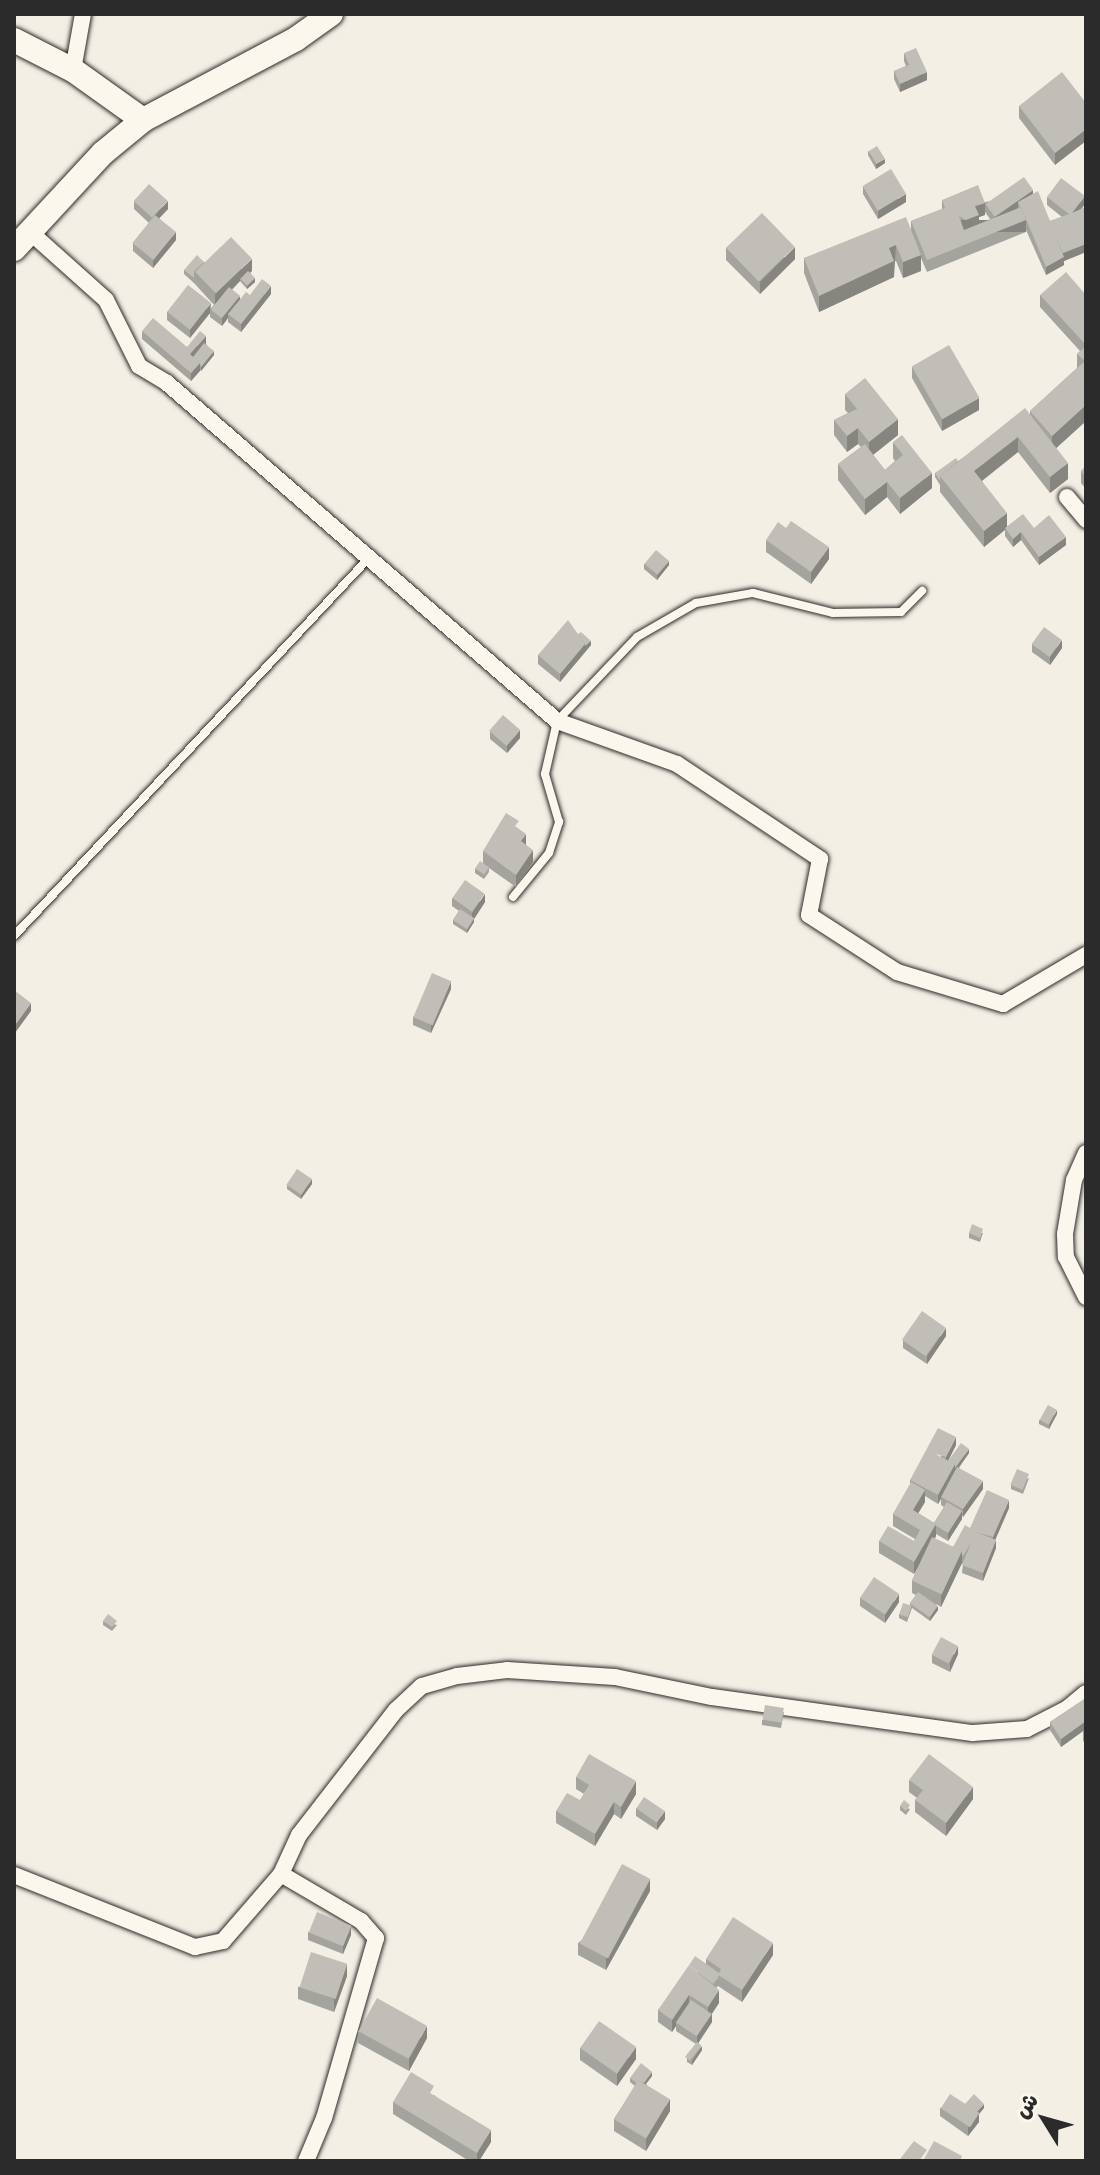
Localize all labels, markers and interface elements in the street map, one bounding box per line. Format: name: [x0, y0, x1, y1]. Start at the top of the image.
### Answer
north arrow: [1004, 2079, 1084, 2159]
text: ش: [1004, 2085, 1045, 2124]

